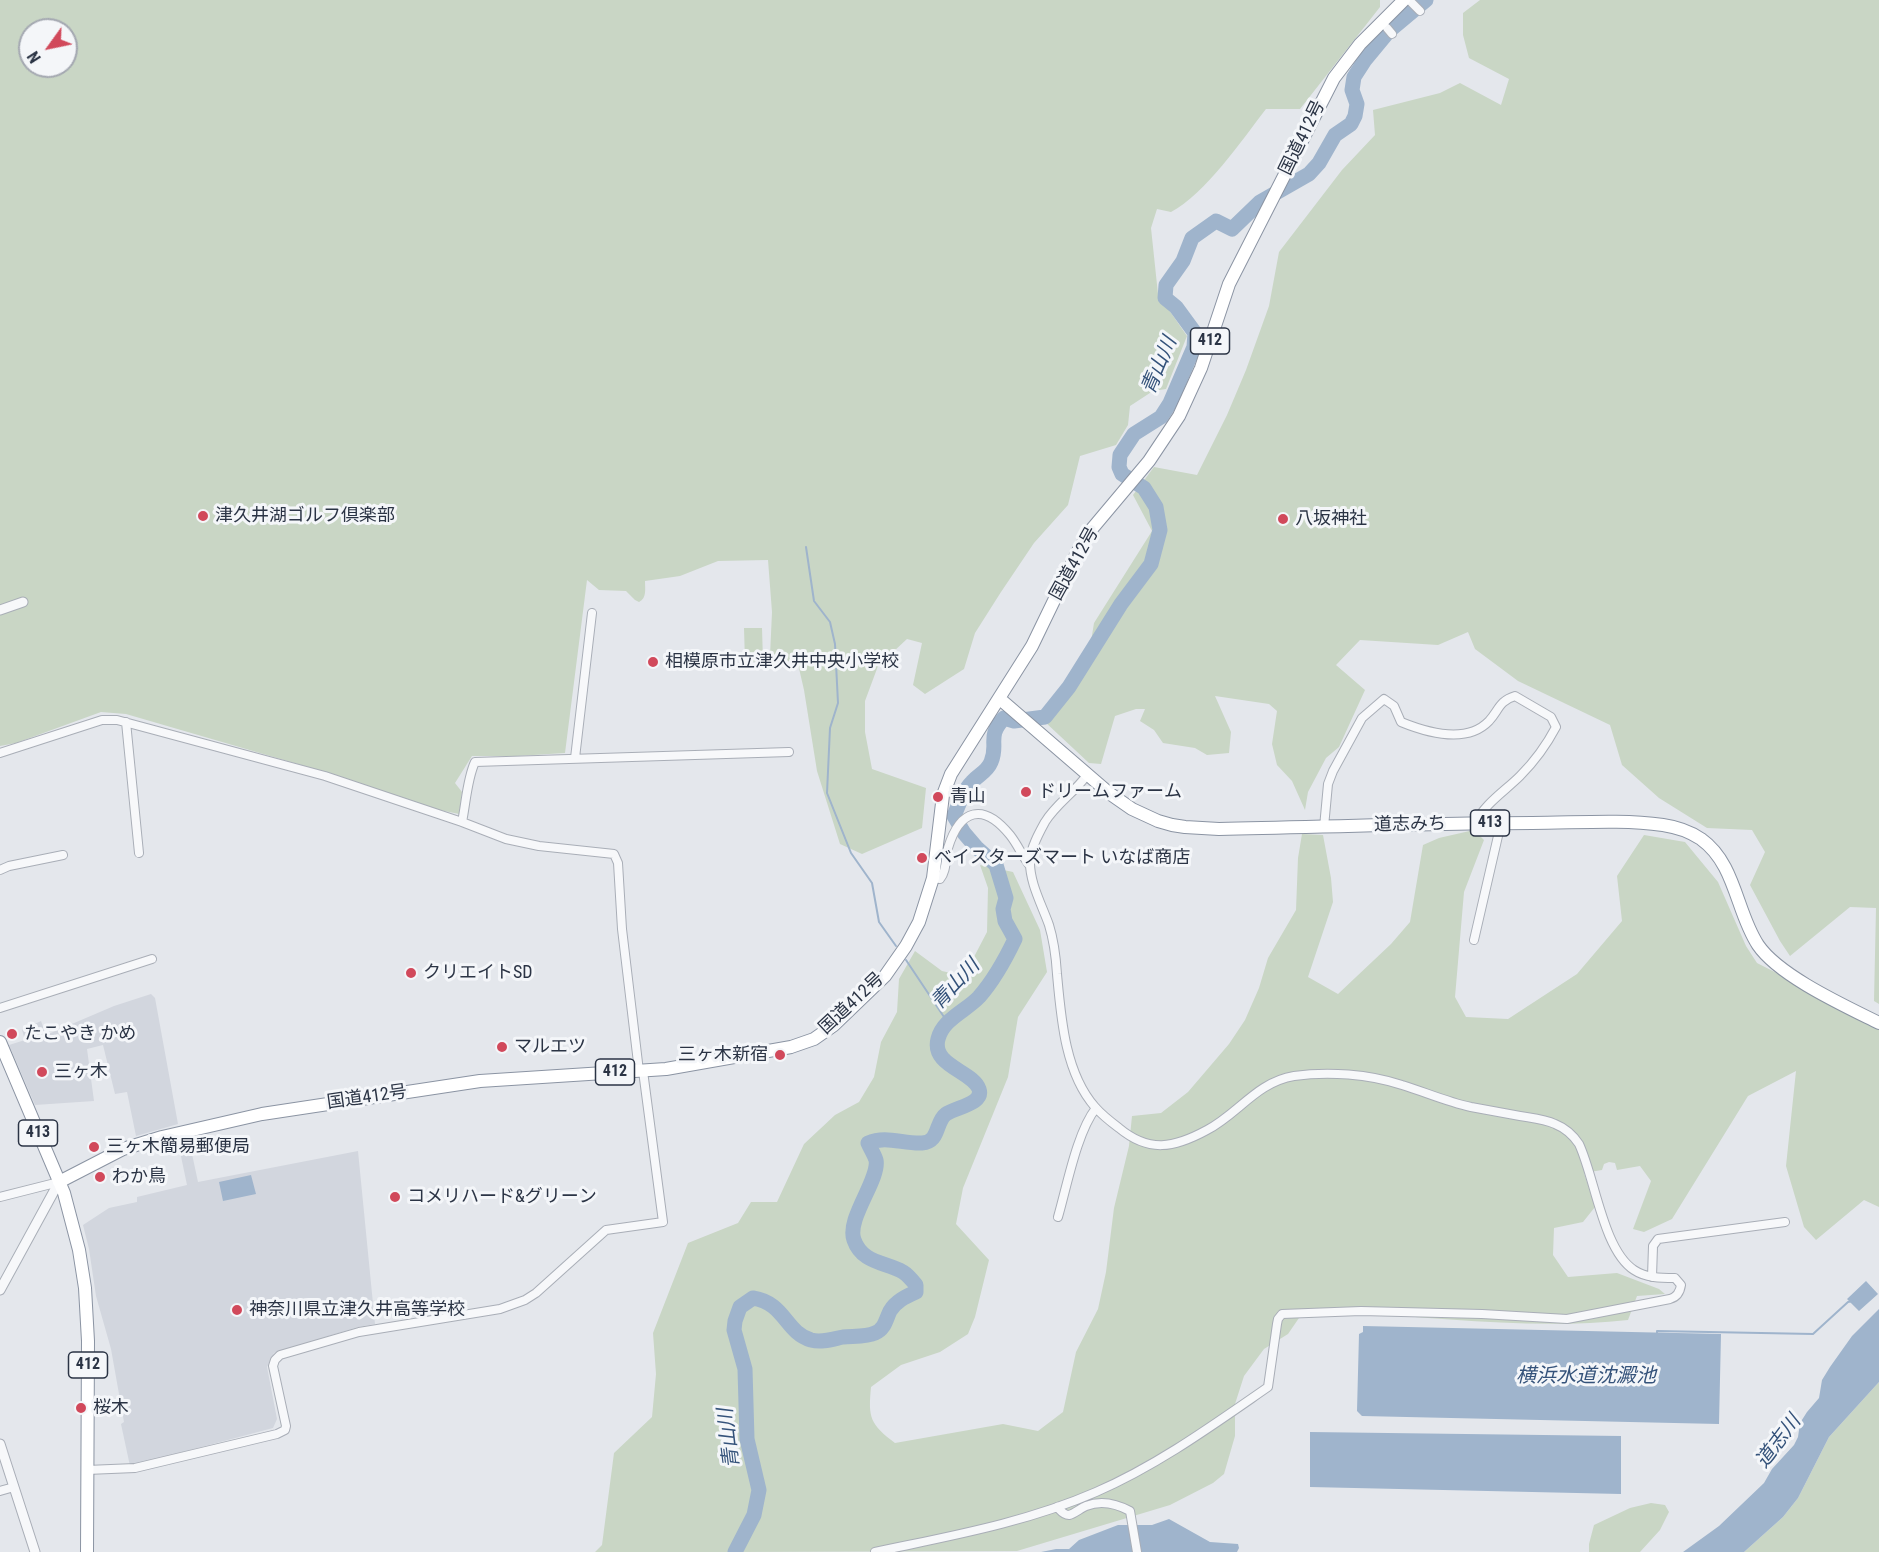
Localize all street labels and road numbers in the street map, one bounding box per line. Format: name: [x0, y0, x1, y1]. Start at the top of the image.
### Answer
street label: 国道412号: [1276, 97, 1330, 179]
road number: 412: [1190, 328, 1230, 354]
street label: 国道412号: [1046, 523, 1104, 605]
road number: 413: [1470, 810, 1510, 836]
street label: 道志みち: [1374, 814, 1446, 836]
street label: 国道412号: [815, 969, 889, 1039]
road number: 412: [596, 1059, 634, 1085]
street label: 国道412号: [326, 1082, 408, 1114]
road number: 413: [18, 1120, 57, 1146]
road number: 412: [68, 1352, 107, 1378]

